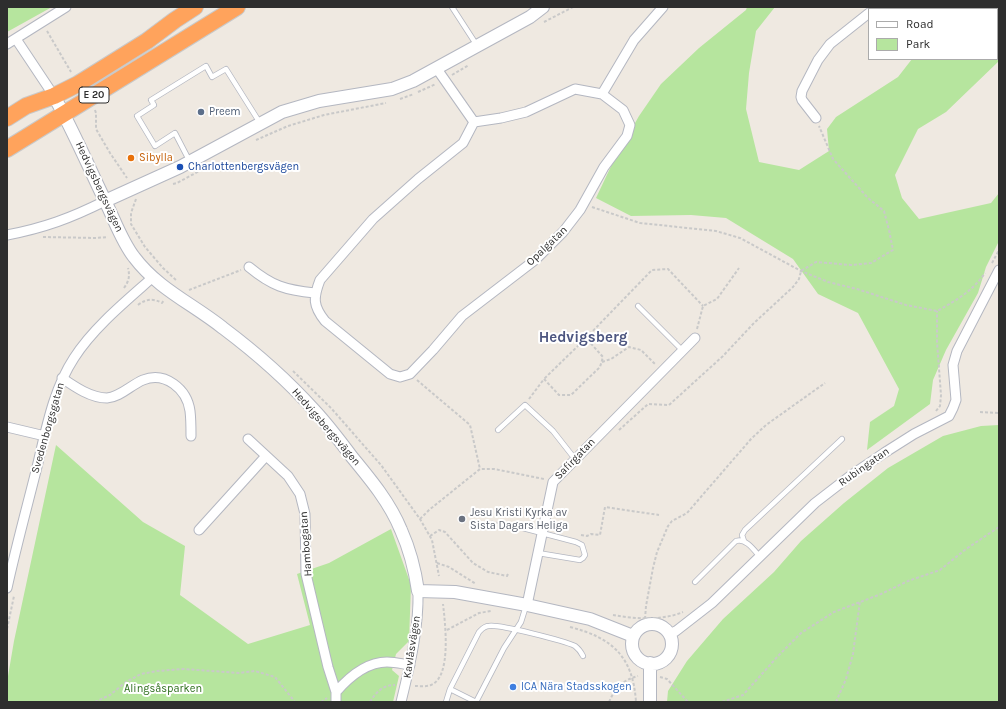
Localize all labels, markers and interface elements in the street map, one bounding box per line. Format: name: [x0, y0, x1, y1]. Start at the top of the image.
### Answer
legend: [868, 8, 998, 60]
text: Road: [906, 17, 934, 31]
text: Park: [906, 37, 930, 51]
road number: E 20: [79, 87, 109, 103]
place label: Preem: [209, 105, 241, 119]
marker: Preem: [196, 107, 206, 117]
street label: Hedvigsbergsvägen: [72, 140, 126, 234]
place label: Sibylla: [139, 151, 173, 165]
marker: Sibylla: [126, 153, 136, 163]
place label: Charlottenbergsvägen: [188, 160, 299, 174]
marker: Charlottenbergsvägen: [175, 162, 185, 172]
street label: Opalgatan: [524, 223, 570, 269]
district label: Hedvigsberg: [539, 329, 627, 347]
street label: Svedenborgsgatan: [29, 381, 67, 475]
street label: Hedvigsbergsvägen: [289, 386, 363, 468]
street label: Safirgatan: [552, 435, 598, 483]
street label: Rubingatan: [836, 445, 892, 489]
place label: Jesu Kristi Kyrka av Sista Dagars Heliga: [470, 506, 568, 532]
street label: Hambogatan: [297, 511, 315, 577]
marker: Jesu Kristi Kyrka av Sista Dagars Heliga: [457, 514, 467, 524]
street label: Kavlåsvägen: [401, 615, 423, 679]
place label: ICA Nära Stadsskogen: [521, 680, 632, 694]
park label: Alingsåsparken: [124, 682, 202, 696]
marker: ICA Nära Stadsskogen: [508, 682, 518, 692]

